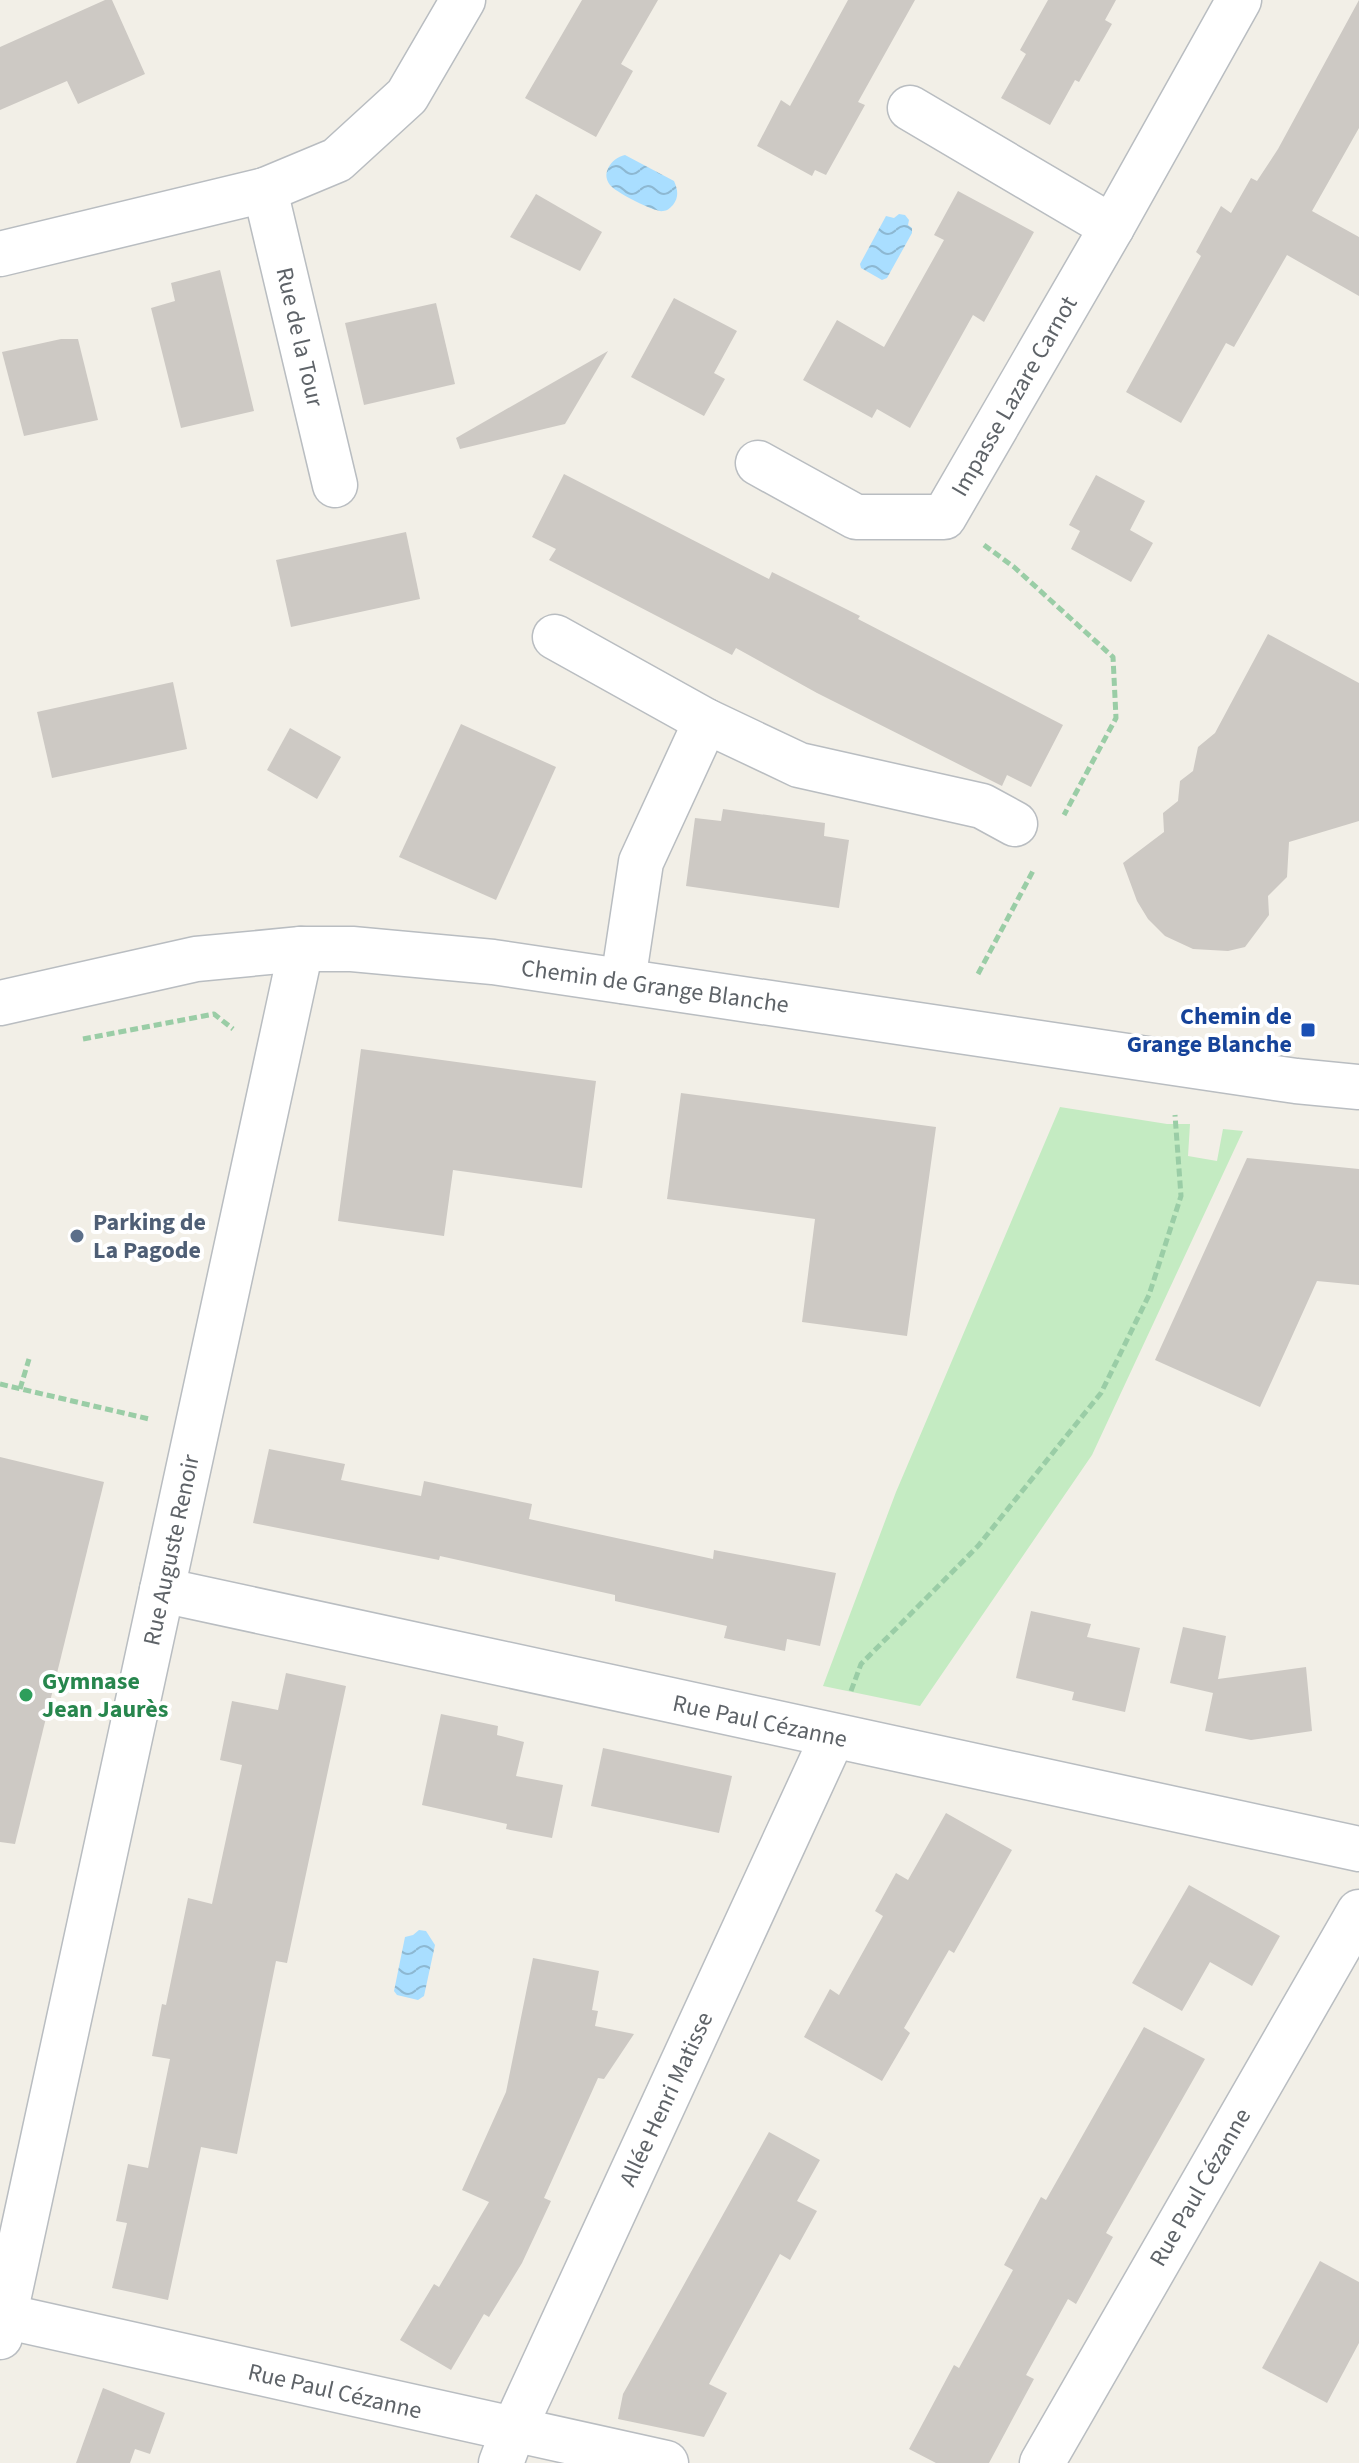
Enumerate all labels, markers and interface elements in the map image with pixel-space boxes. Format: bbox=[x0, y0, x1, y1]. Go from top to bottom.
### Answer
street label: Rue de la Tour bbox=[266, 264, 333, 411]
street label: Impasse Lazare Carnot bbox=[943, 289, 1086, 503]
street label: Chemin de Grange Blanche bbox=[519, 950, 791, 1023]
place label: Chemin de Grange Blanche bbox=[1127, 999, 1292, 1062]
marker: Chemin de Grange Blanche bbox=[1299, 1021, 1317, 1039]
place label: Parking de La Pagode bbox=[93, 1205, 206, 1268]
marker: Parking de La Pagode bbox=[68, 1227, 86, 1245]
street label: Rue Auguste Renoir bbox=[134, 1451, 209, 1649]
place label: Gymnase Jean Jaurès bbox=[42, 1664, 168, 1727]
marker: Gymnase Jean Jaurès bbox=[17, 1686, 35, 1704]
street label: Rue Paul Cézanne bbox=[669, 1686, 850, 1757]
street label: Allée Henri Matisse bbox=[611, 2006, 722, 2192]
street label: Rue Paul Cézanne bbox=[1141, 2102, 1260, 2273]
street label: Rue Paul Cézanne bbox=[244, 2354, 425, 2429]

